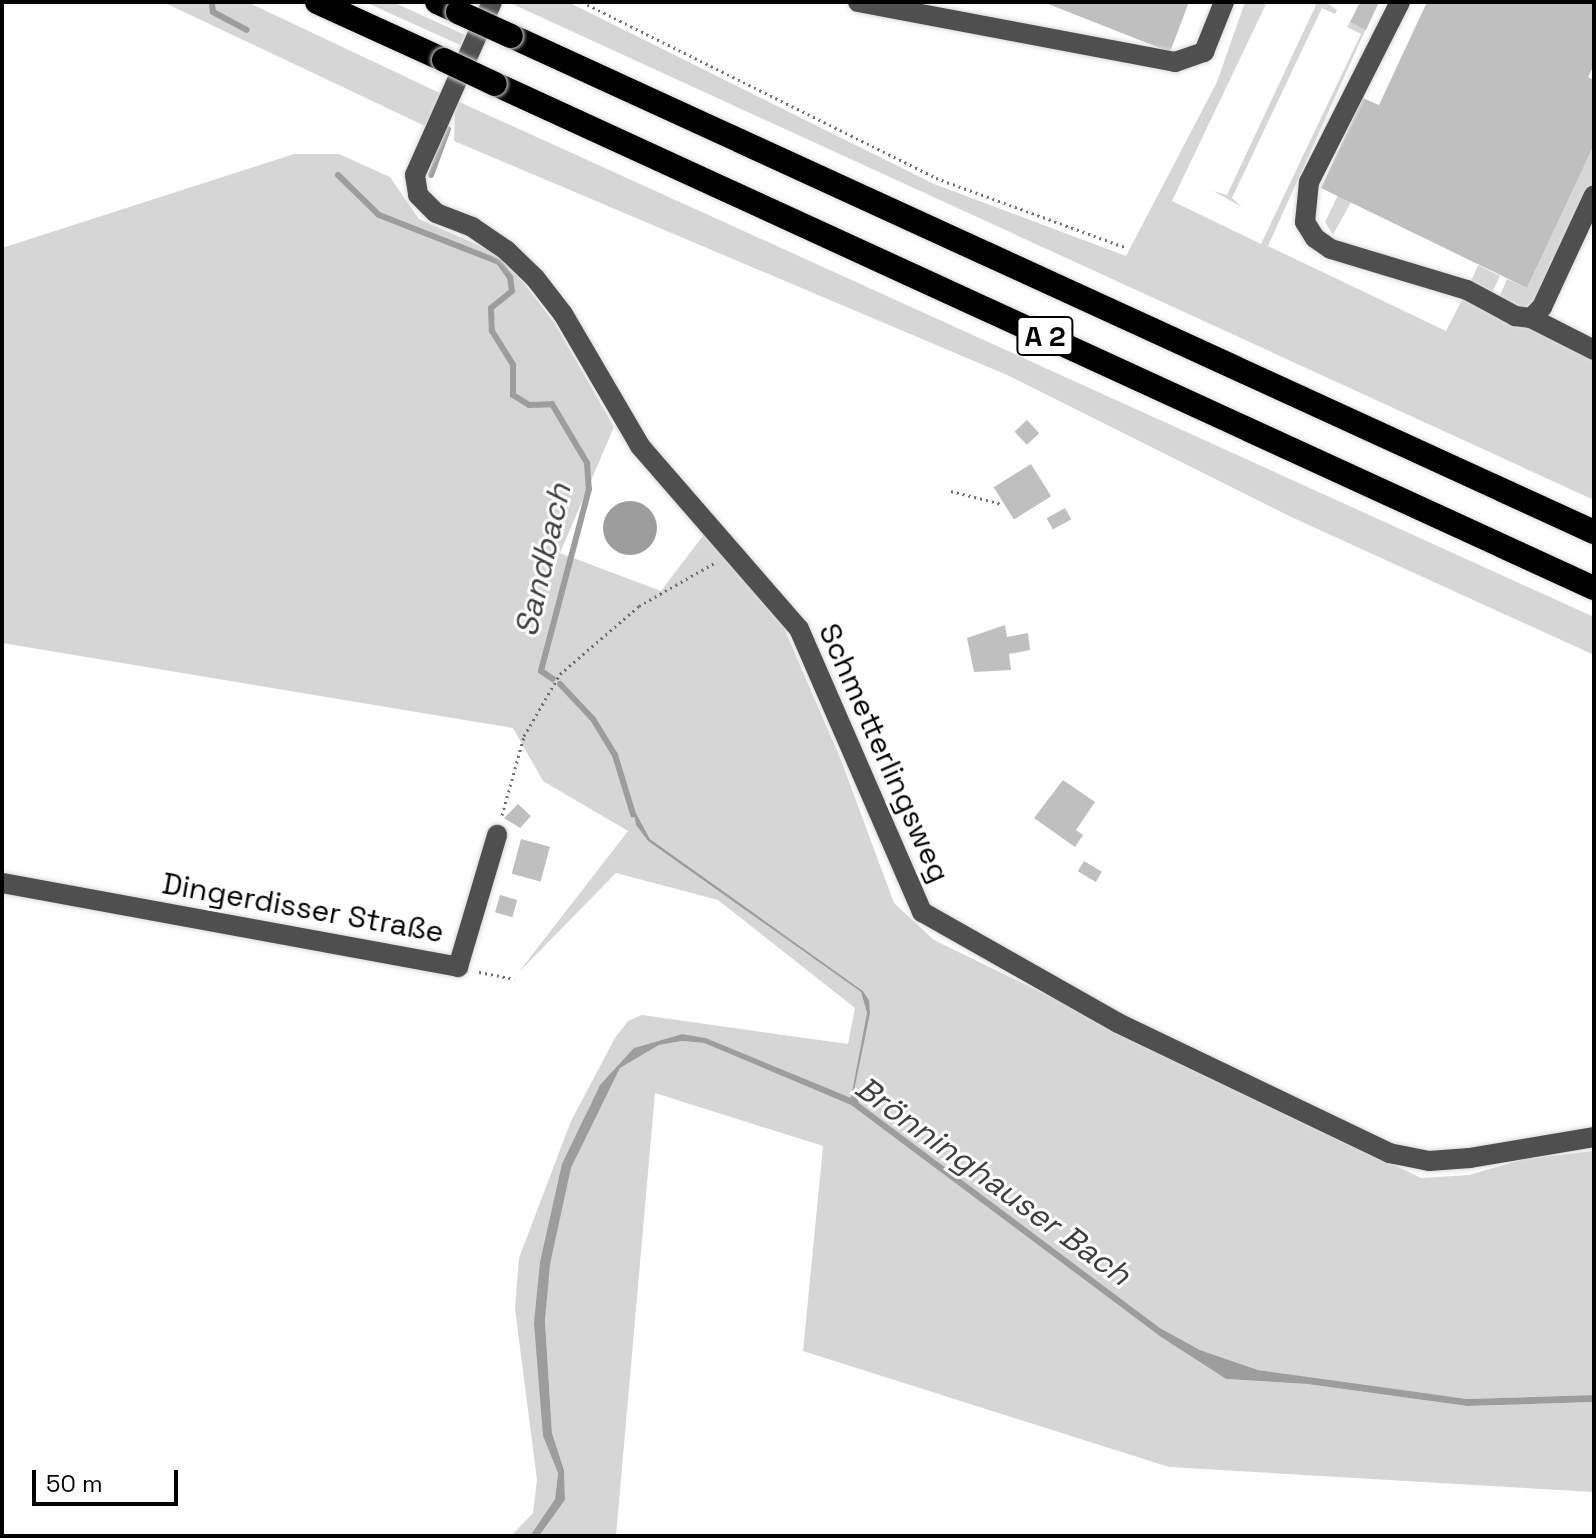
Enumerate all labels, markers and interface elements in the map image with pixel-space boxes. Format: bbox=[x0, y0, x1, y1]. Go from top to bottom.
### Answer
road number: A 2 bbox=[1015, 312, 1075, 360]
water label: Sandbach bbox=[507, 480, 579, 640]
street label: Schmetterlingsweg bbox=[811, 618, 957, 888]
street label: Dingerdisser Straße bbox=[159, 865, 447, 951]
water label: Brönninghauser Bach bbox=[848, 1068, 1138, 1294]
scale bar bbox=[36, 1454, 182, 1504]
text: 50 m bbox=[46, 1468, 103, 1499]

